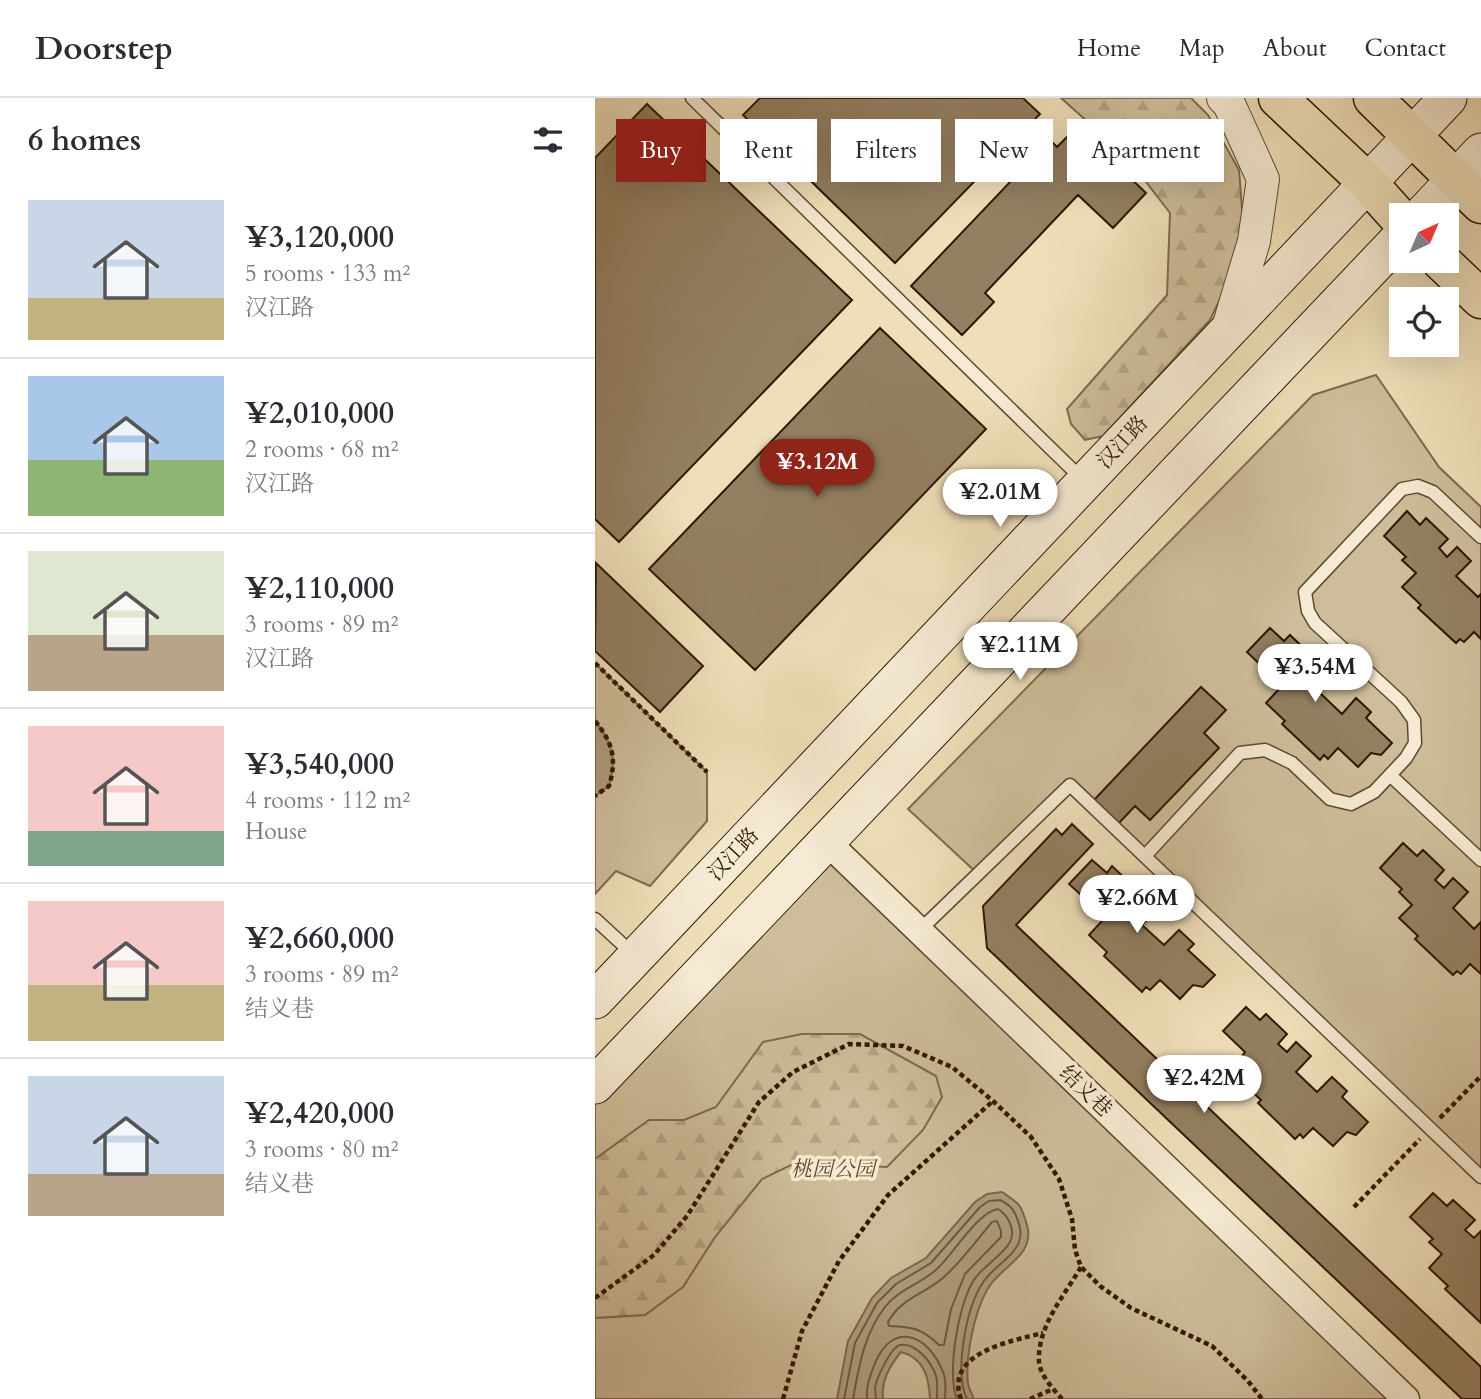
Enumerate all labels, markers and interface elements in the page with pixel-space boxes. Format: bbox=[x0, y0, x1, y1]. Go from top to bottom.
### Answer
text: Doorstep bbox=[35, 26, 173, 71]
text: Home bbox=[1077, 32, 1141, 65]
text: Map bbox=[1179, 32, 1225, 65]
text: About bbox=[1263, 32, 1327, 65]
text: Contact bbox=[1365, 32, 1446, 65]
chip: Buy bbox=[616, 119, 706, 182]
chip: Rent bbox=[720, 119, 817, 182]
chip: Filters bbox=[831, 119, 941, 182]
chip: New bbox=[955, 119, 1053, 182]
chip: Apartment bbox=[1067, 119, 1224, 182]
text: 6 homes bbox=[28, 120, 141, 161]
icon: filters bbox=[529, 121, 567, 159]
north arrow bbox=[1389, 203, 1459, 273]
map controls bbox=[1389, 203, 1459, 357]
text: ¥3,120,000 bbox=[245, 217, 394, 258]
icon: home bbox=[84, 228, 168, 312]
text: 5 rooms · 133 m² bbox=[245, 258, 410, 289]
button: locate bbox=[1389, 287, 1459, 357]
text: 汉江路 bbox=[245, 292, 314, 323]
text: ¥2,010,000 bbox=[245, 393, 394, 434]
icon: home bbox=[84, 404, 168, 488]
street label: 汉江路 bbox=[1090, 409, 1154, 475]
text: 2 rooms · 68 m² bbox=[245, 434, 398, 465]
pin: ¥3.12M bbox=[760, 440, 874, 499]
text: ¥3.12M bbox=[776, 446, 858, 477]
text: 汉江路 bbox=[245, 468, 314, 499]
pin: ¥2.01M bbox=[943, 470, 1057, 529]
text: ¥2.01M bbox=[959, 476, 1041, 507]
text: ¥2,110,000 bbox=[245, 568, 394, 609]
icon: home bbox=[84, 579, 168, 663]
text: 3 rooms · 89 m² bbox=[245, 609, 398, 640]
pin: ¥2.11M bbox=[963, 622, 1077, 682]
text: ¥2.11M bbox=[979, 629, 1061, 660]
text: 汉江路 bbox=[245, 643, 314, 674]
pin: ¥3.54M bbox=[1258, 644, 1372, 704]
text: ¥3.54M bbox=[1274, 651, 1356, 682]
text: ¥3,540,000 bbox=[245, 744, 394, 785]
icon: home bbox=[84, 754, 168, 838]
text: 4 rooms · 112 m² bbox=[245, 785, 410, 816]
text: House bbox=[245, 816, 307, 847]
street label: 汉江路 bbox=[701, 821, 765, 887]
pin: ¥2.66M bbox=[1080, 876, 1194, 935]
text: ¥2.66M bbox=[1096, 882, 1178, 913]
text: ¥2,660,000 bbox=[245, 918, 394, 959]
icon: home bbox=[84, 929, 168, 1013]
text: 3 rooms · 89 m² bbox=[245, 959, 398, 990]
text: 结义巷 bbox=[245, 993, 314, 1024]
pin: ¥2.42M bbox=[1147, 1056, 1261, 1115]
street label: 结义巷 bbox=[1053, 1059, 1118, 1124]
text: ¥2.42M bbox=[1163, 1062, 1245, 1093]
text: ¥2,420,000 bbox=[245, 1093, 394, 1134]
icon: home bbox=[84, 1104, 168, 1188]
text: 3 rooms · 80 m² bbox=[245, 1134, 398, 1165]
park label: 桃园公园 bbox=[791, 1155, 878, 1184]
text: 结义巷 bbox=[245, 1168, 314, 1199]

